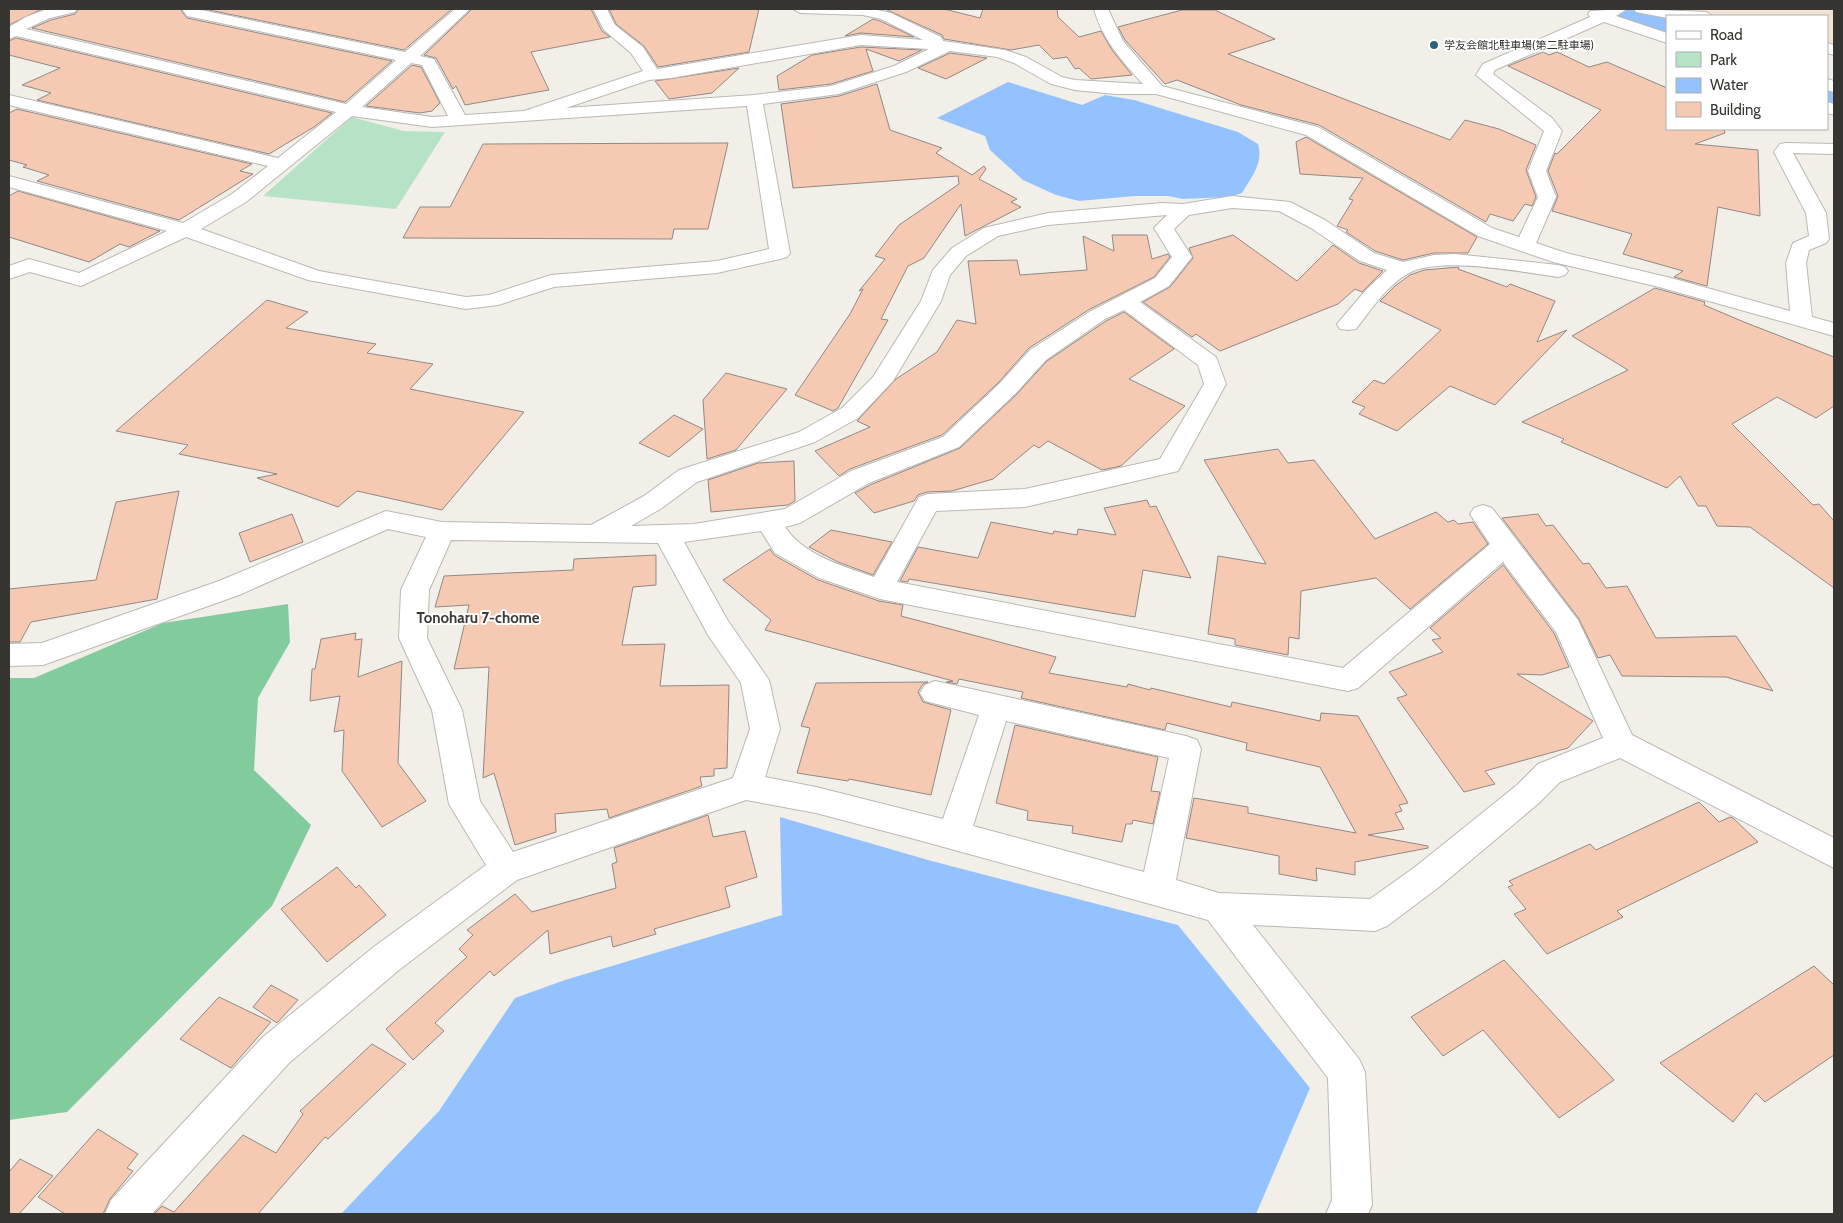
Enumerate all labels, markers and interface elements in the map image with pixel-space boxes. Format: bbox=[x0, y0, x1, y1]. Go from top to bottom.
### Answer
legend bbox=[1666, 15, 1828, 130]
text: Road bbox=[1710, 26, 1743, 44]
place label: 学友会館北駐車場(第二駐車場) bbox=[1444, 38, 1594, 52]
marker: 学友会館北駐車場(第二駐車場) bbox=[1428, 39, 1440, 51]
text: Park bbox=[1710, 51, 1737, 69]
text: Water bbox=[1710, 76, 1748, 94]
text: Building bbox=[1710, 101, 1761, 119]
district label: Tonoharu 7-chome bbox=[416, 609, 540, 627]

